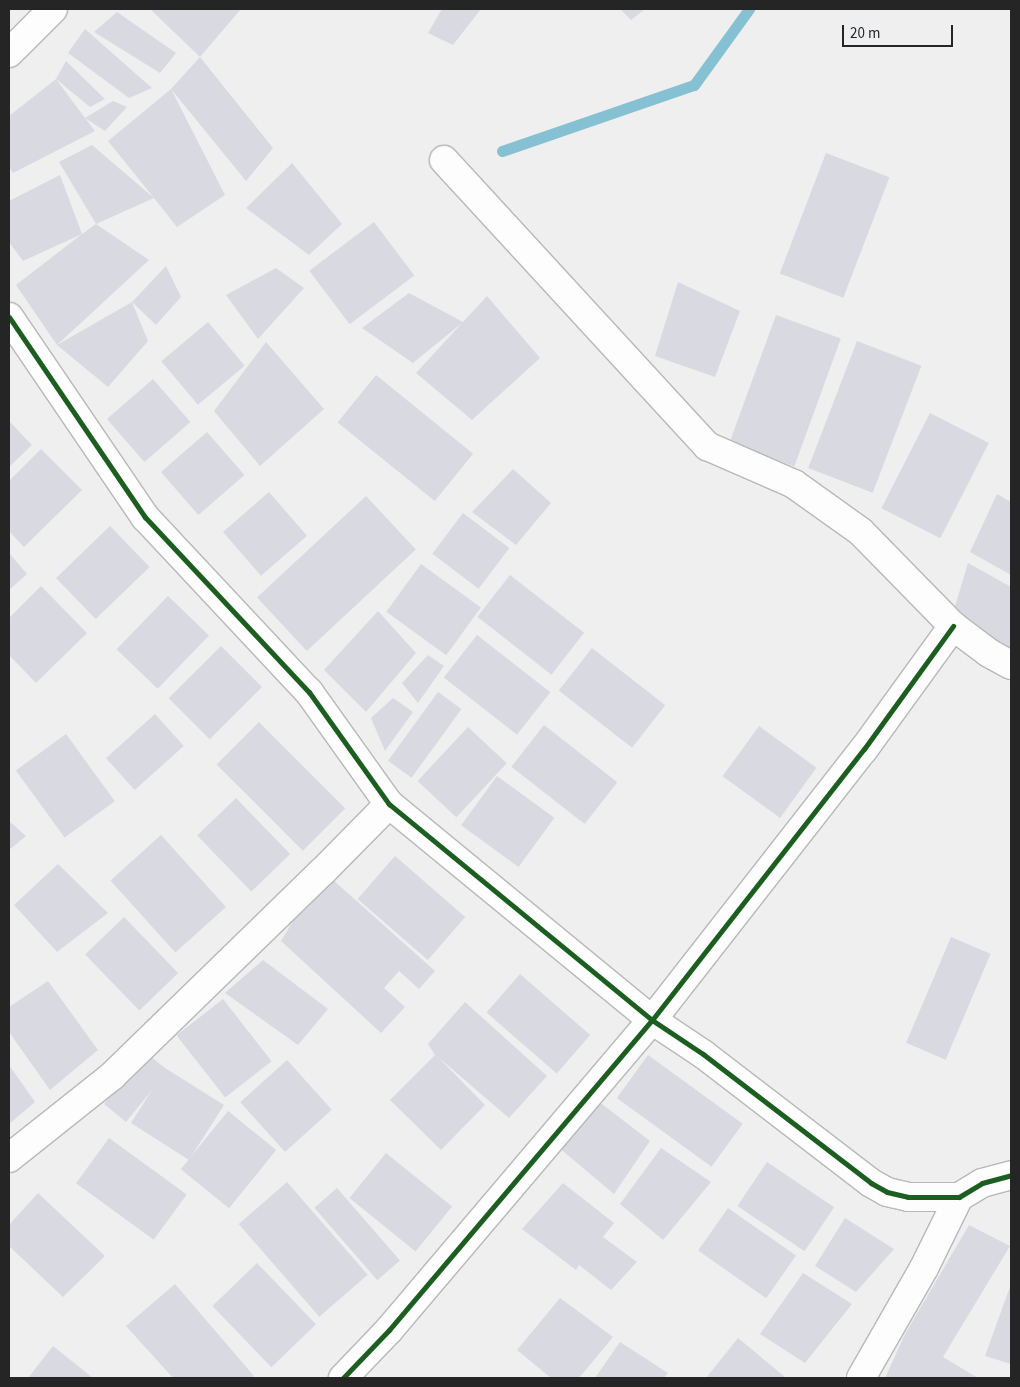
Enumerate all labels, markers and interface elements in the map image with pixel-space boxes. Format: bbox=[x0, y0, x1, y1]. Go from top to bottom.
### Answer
scale bar bbox=[845, 15, 956, 47]
text: 20 m bbox=[850, 23, 880, 44]

